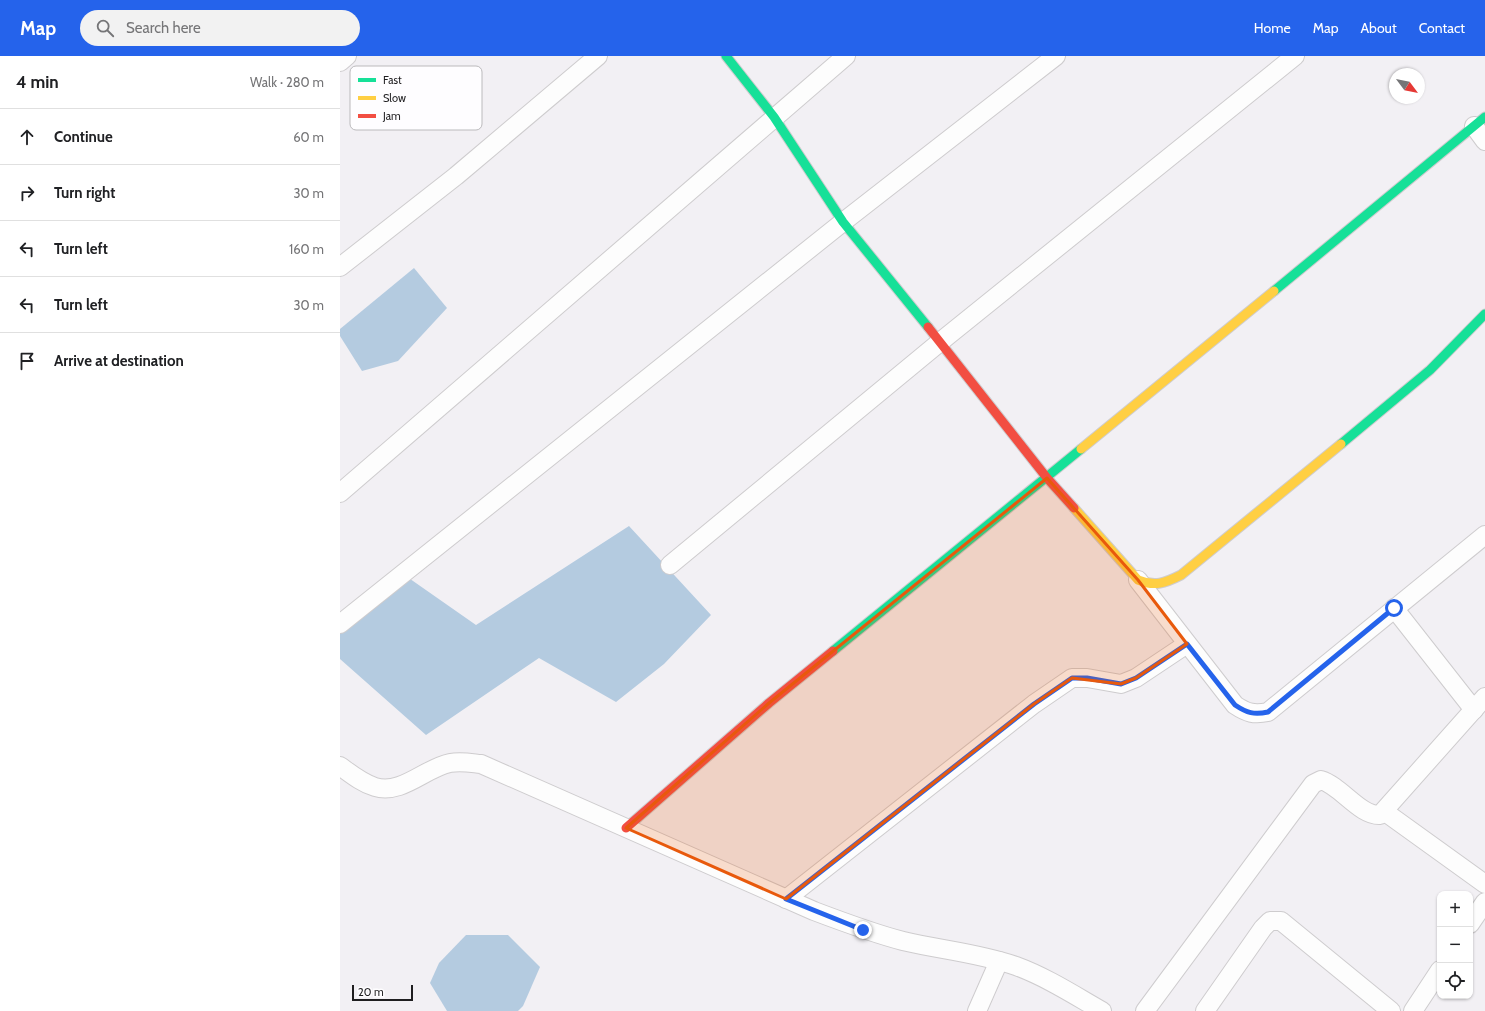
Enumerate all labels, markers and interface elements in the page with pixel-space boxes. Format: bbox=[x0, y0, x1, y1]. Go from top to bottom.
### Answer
search box bbox=[80, 10, 360, 46]
text: Map bbox=[20, 17, 56, 40]
icon: search bbox=[94, 17, 116, 39]
text: Search here bbox=[126, 19, 201, 37]
text: Home bbox=[1254, 19, 1291, 37]
text: Map bbox=[1313, 19, 1338, 37]
text: About bbox=[1360, 19, 1397, 37]
text: Contact bbox=[1419, 19, 1465, 37]
legend bbox=[350, 66, 482, 130]
north arrow bbox=[1389, 68, 1425, 104]
text: 4 min bbox=[16, 72, 59, 92]
text: Fast bbox=[383, 73, 402, 87]
text: Walk · 280 m bbox=[250, 74, 324, 90]
text: Slow bbox=[383, 91, 406, 105]
text: Jam bbox=[382, 109, 401, 123]
icon: ahead bbox=[16, 126, 38, 148]
text: Continue bbox=[54, 128, 113, 146]
text: 60 m bbox=[293, 129, 324, 145]
icon: right bbox=[16, 182, 38, 204]
text: Turn right bbox=[54, 184, 115, 202]
text: 30 m bbox=[294, 185, 324, 201]
icon: left bbox=[16, 238, 38, 260]
text: Turn left bbox=[54, 240, 108, 258]
text: 160 m bbox=[289, 241, 324, 257]
icon: left bbox=[16, 294, 38, 316]
text: Turn left bbox=[54, 296, 108, 314]
text: 30 m bbox=[294, 297, 324, 313]
icon: arrive bbox=[16, 350, 38, 372]
text: Arrive at destination bbox=[54, 352, 184, 370]
route start bbox=[1385, 599, 1403, 617]
map controls bbox=[1437, 891, 1473, 999]
button: + bbox=[1437, 891, 1473, 927]
route end bbox=[854, 921, 872, 939]
button: − bbox=[1437, 927, 1473, 963]
button: locate bbox=[1437, 963, 1473, 999]
scale bar bbox=[352, 983, 413, 1002]
text: 20 m bbox=[358, 985, 384, 999]

